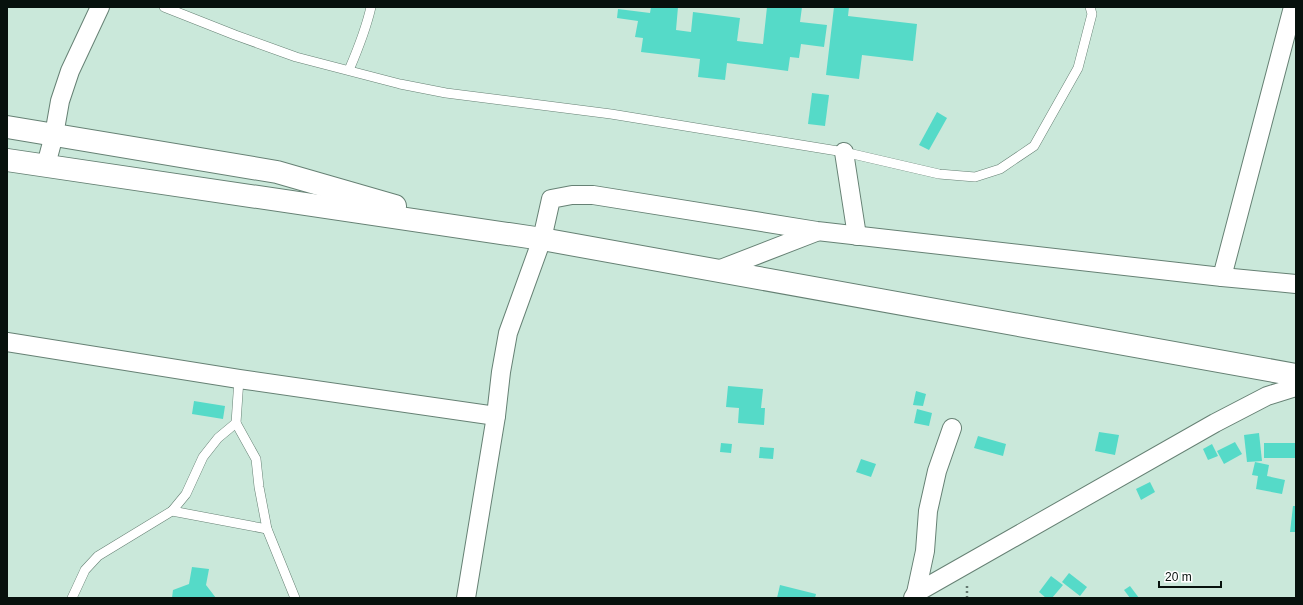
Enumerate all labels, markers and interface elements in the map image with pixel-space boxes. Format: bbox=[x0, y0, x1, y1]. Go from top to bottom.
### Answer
scale bar bbox=[1159, 563, 1221, 589]
text: 20 m bbox=[1165, 570, 1192, 584]

